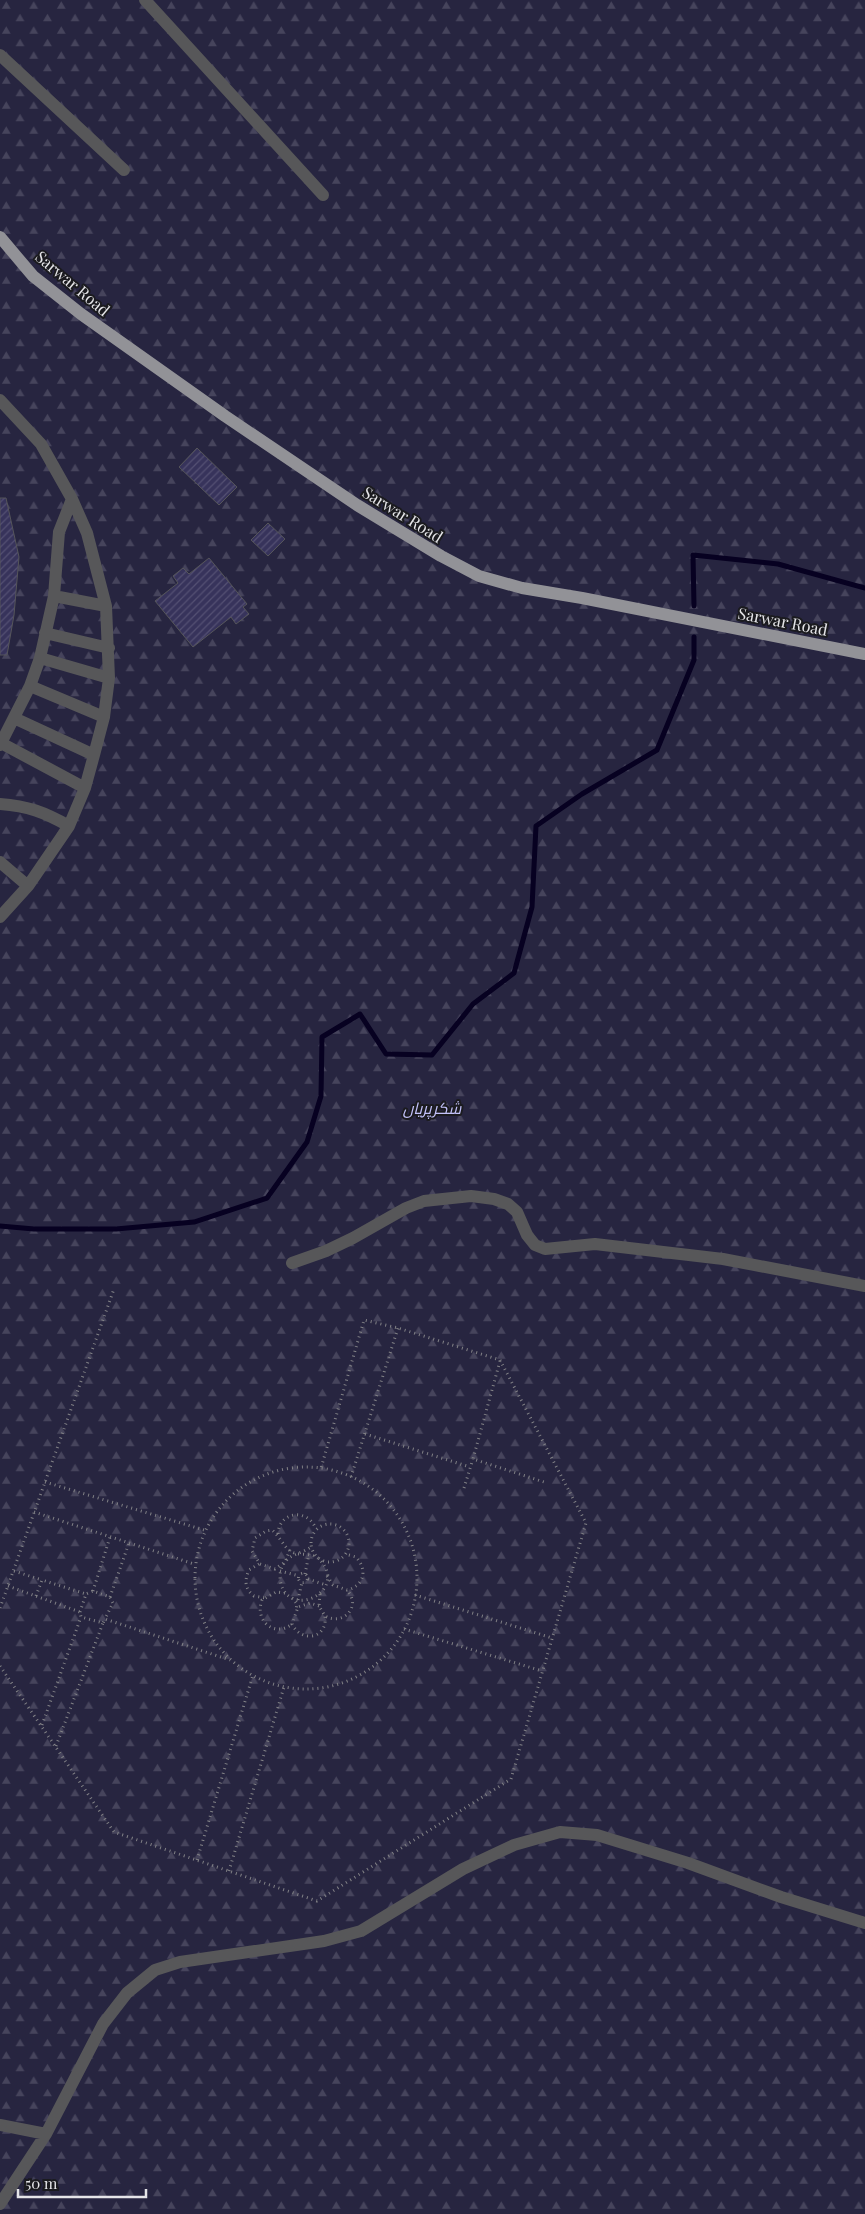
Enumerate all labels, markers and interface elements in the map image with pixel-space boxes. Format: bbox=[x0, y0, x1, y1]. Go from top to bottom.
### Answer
street label: Sarwar Road bbox=[31, 246, 115, 320]
street label: Sarwar Road bbox=[359, 481, 447, 547]
street label: Sarwar Road bbox=[736, 602, 830, 640]
park label: شکرپریاں bbox=[403, 1097, 462, 1119]
scale bar bbox=[18, 2166, 145, 2198]
text: 50 m bbox=[25, 2173, 58, 2193]

